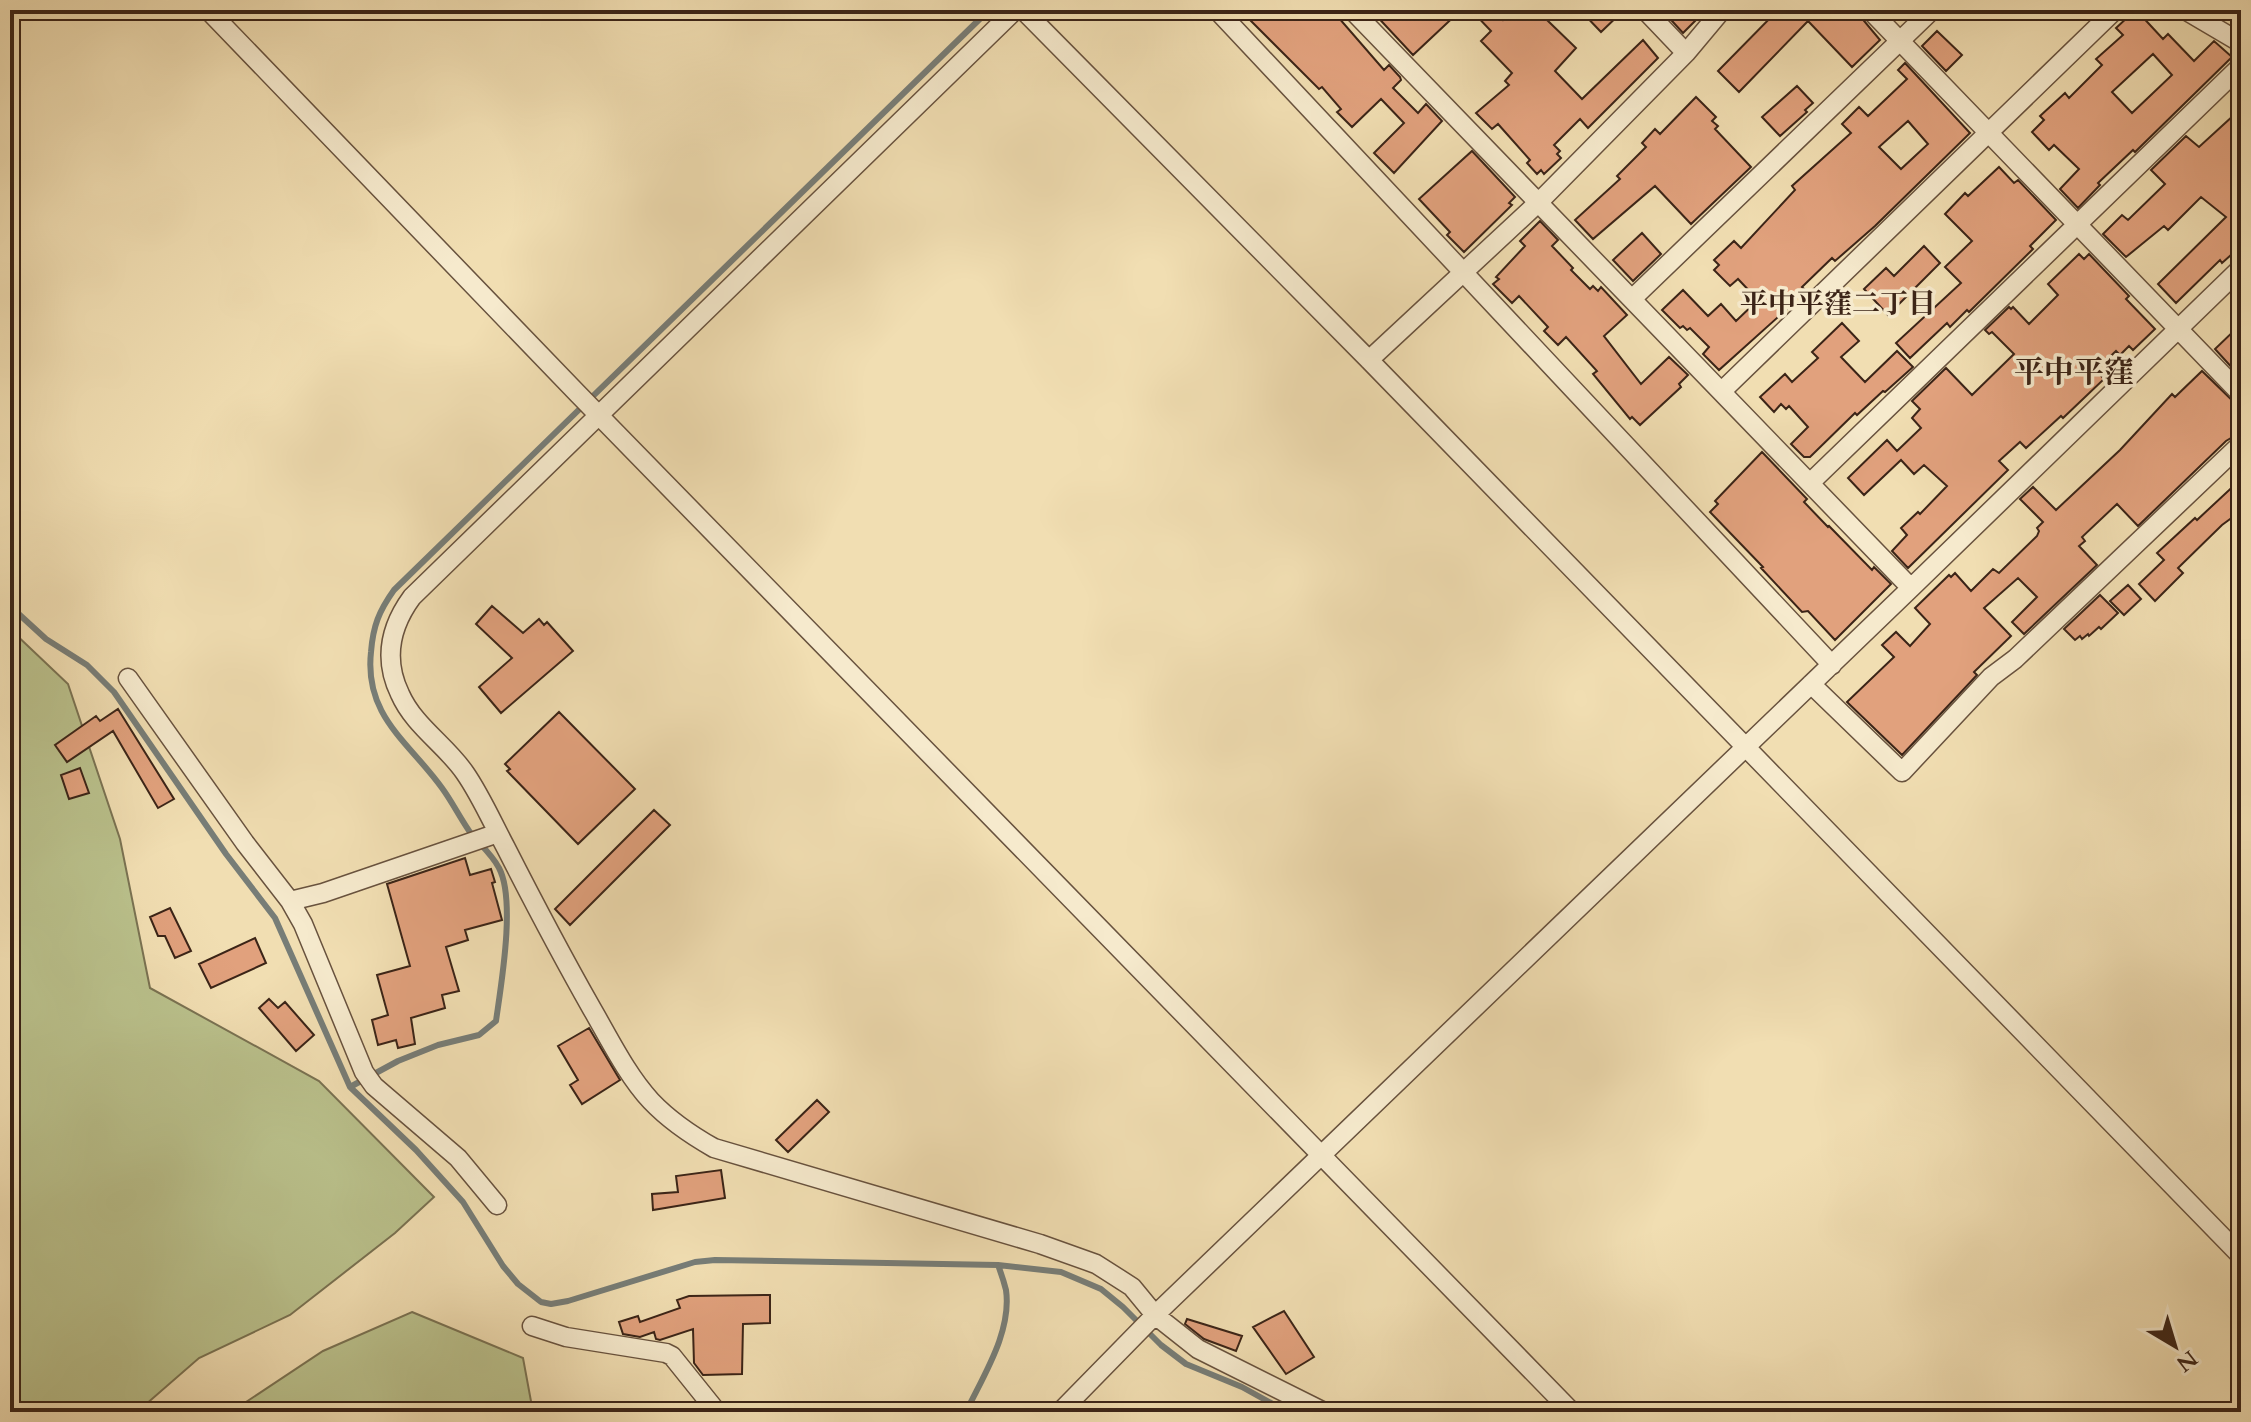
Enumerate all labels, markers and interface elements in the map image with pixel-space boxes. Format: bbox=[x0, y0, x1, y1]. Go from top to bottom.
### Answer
district label: 平中平窪二丁目 bbox=[1740, 285, 1936, 323]
district label: 平中平窪 bbox=[2014, 352, 2134, 393]
north arrow bbox=[2135, 1306, 2215, 1386]
text: N bbox=[2170, 1343, 2203, 1379]

